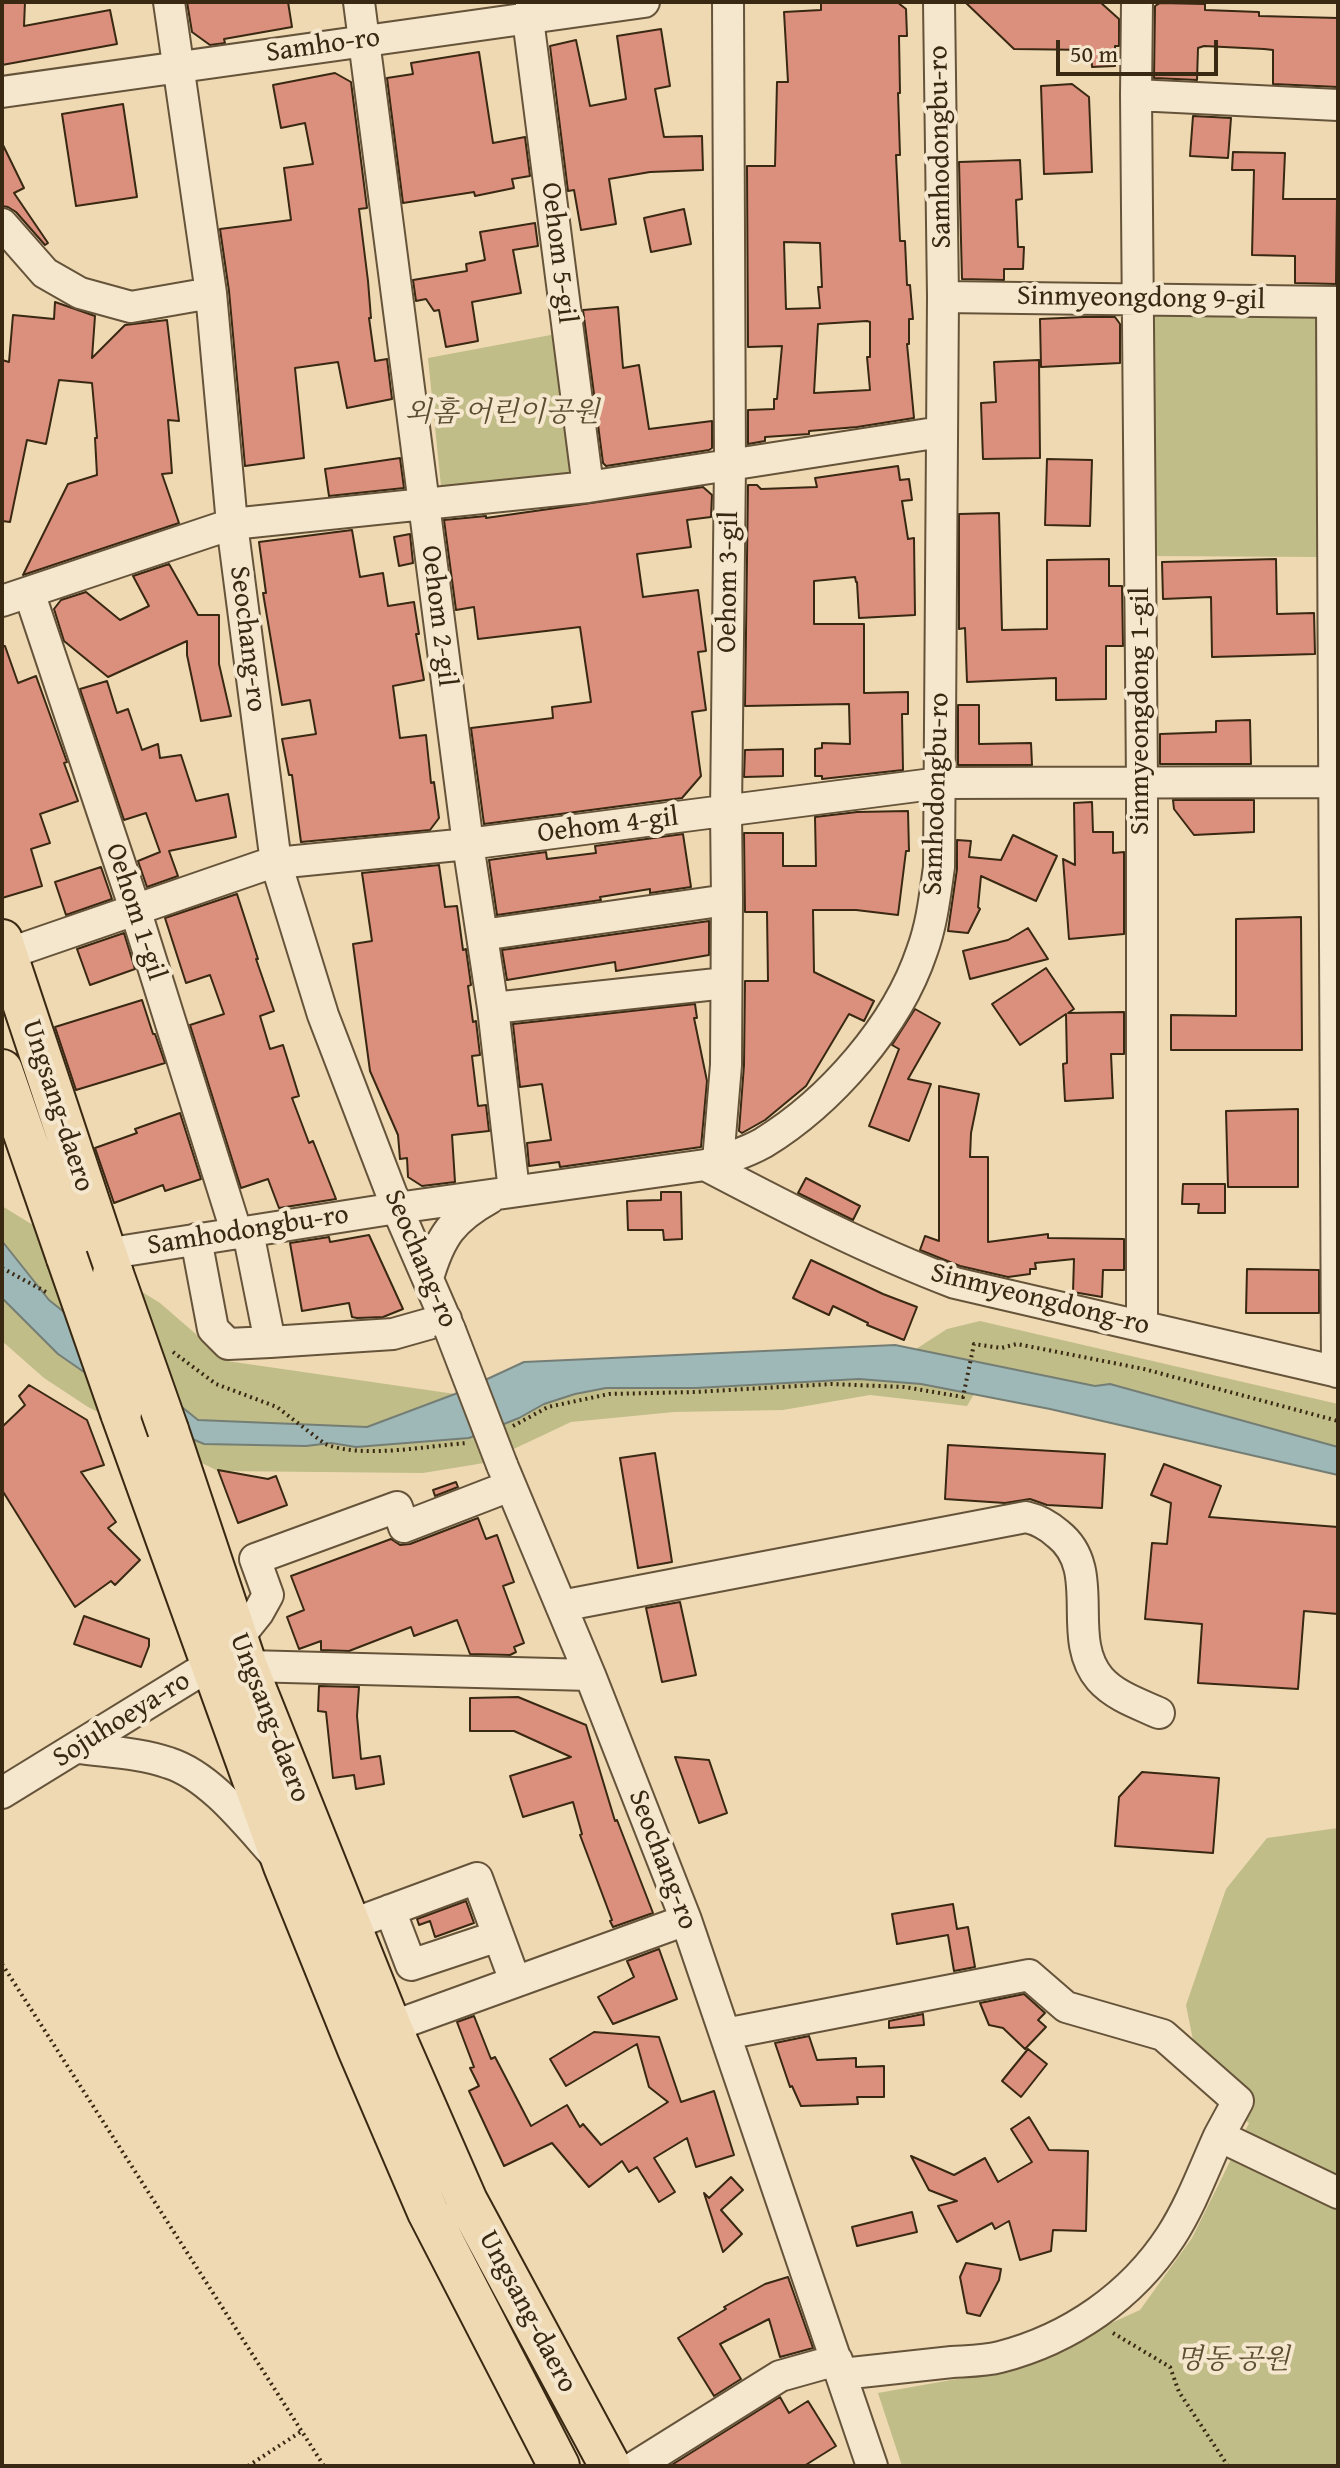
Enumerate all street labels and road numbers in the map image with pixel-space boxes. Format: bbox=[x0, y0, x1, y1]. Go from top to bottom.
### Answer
street label: Samho-ro bbox=[264, 21, 382, 71]
street label: Samhodongbu-ro bbox=[922, 45, 960, 249]
street label: Oehom 5-gil bbox=[533, 181, 583, 325]
street label: Sinmyeongdong 9-gil bbox=[1017, 280, 1265, 318]
street label: Oehom 3-gil bbox=[711, 511, 747, 653]
street label: Oehom 2-gil bbox=[413, 544, 463, 688]
street label: Seochang-ro bbox=[221, 564, 273, 714]
street label: Sinmyeongdong 1-gil bbox=[1124, 587, 1158, 835]
street label: Samhodongbu-ro bbox=[917, 692, 957, 896]
street label: Oehom 4-gil bbox=[536, 801, 680, 851]
street label: Oehom 1-gil bbox=[97, 839, 173, 985]
street label: Ungsang-daero bbox=[13, 1016, 101, 1196]
street label: Seochang-ro bbox=[376, 1185, 464, 1333]
street label: Samhodongbu-ro bbox=[145, 1199, 351, 1263]
street label: Sinmyeongdong-ro bbox=[927, 1257, 1153, 1343]
street label: Ungsang-daero bbox=[221, 1629, 317, 1807]
street label: Sojuhoeya-ro bbox=[47, 1665, 197, 1775]
street label: Seochang-ro bbox=[620, 1785, 704, 1935]
street label: Ungsang-daero bbox=[470, 2225, 584, 2399]

